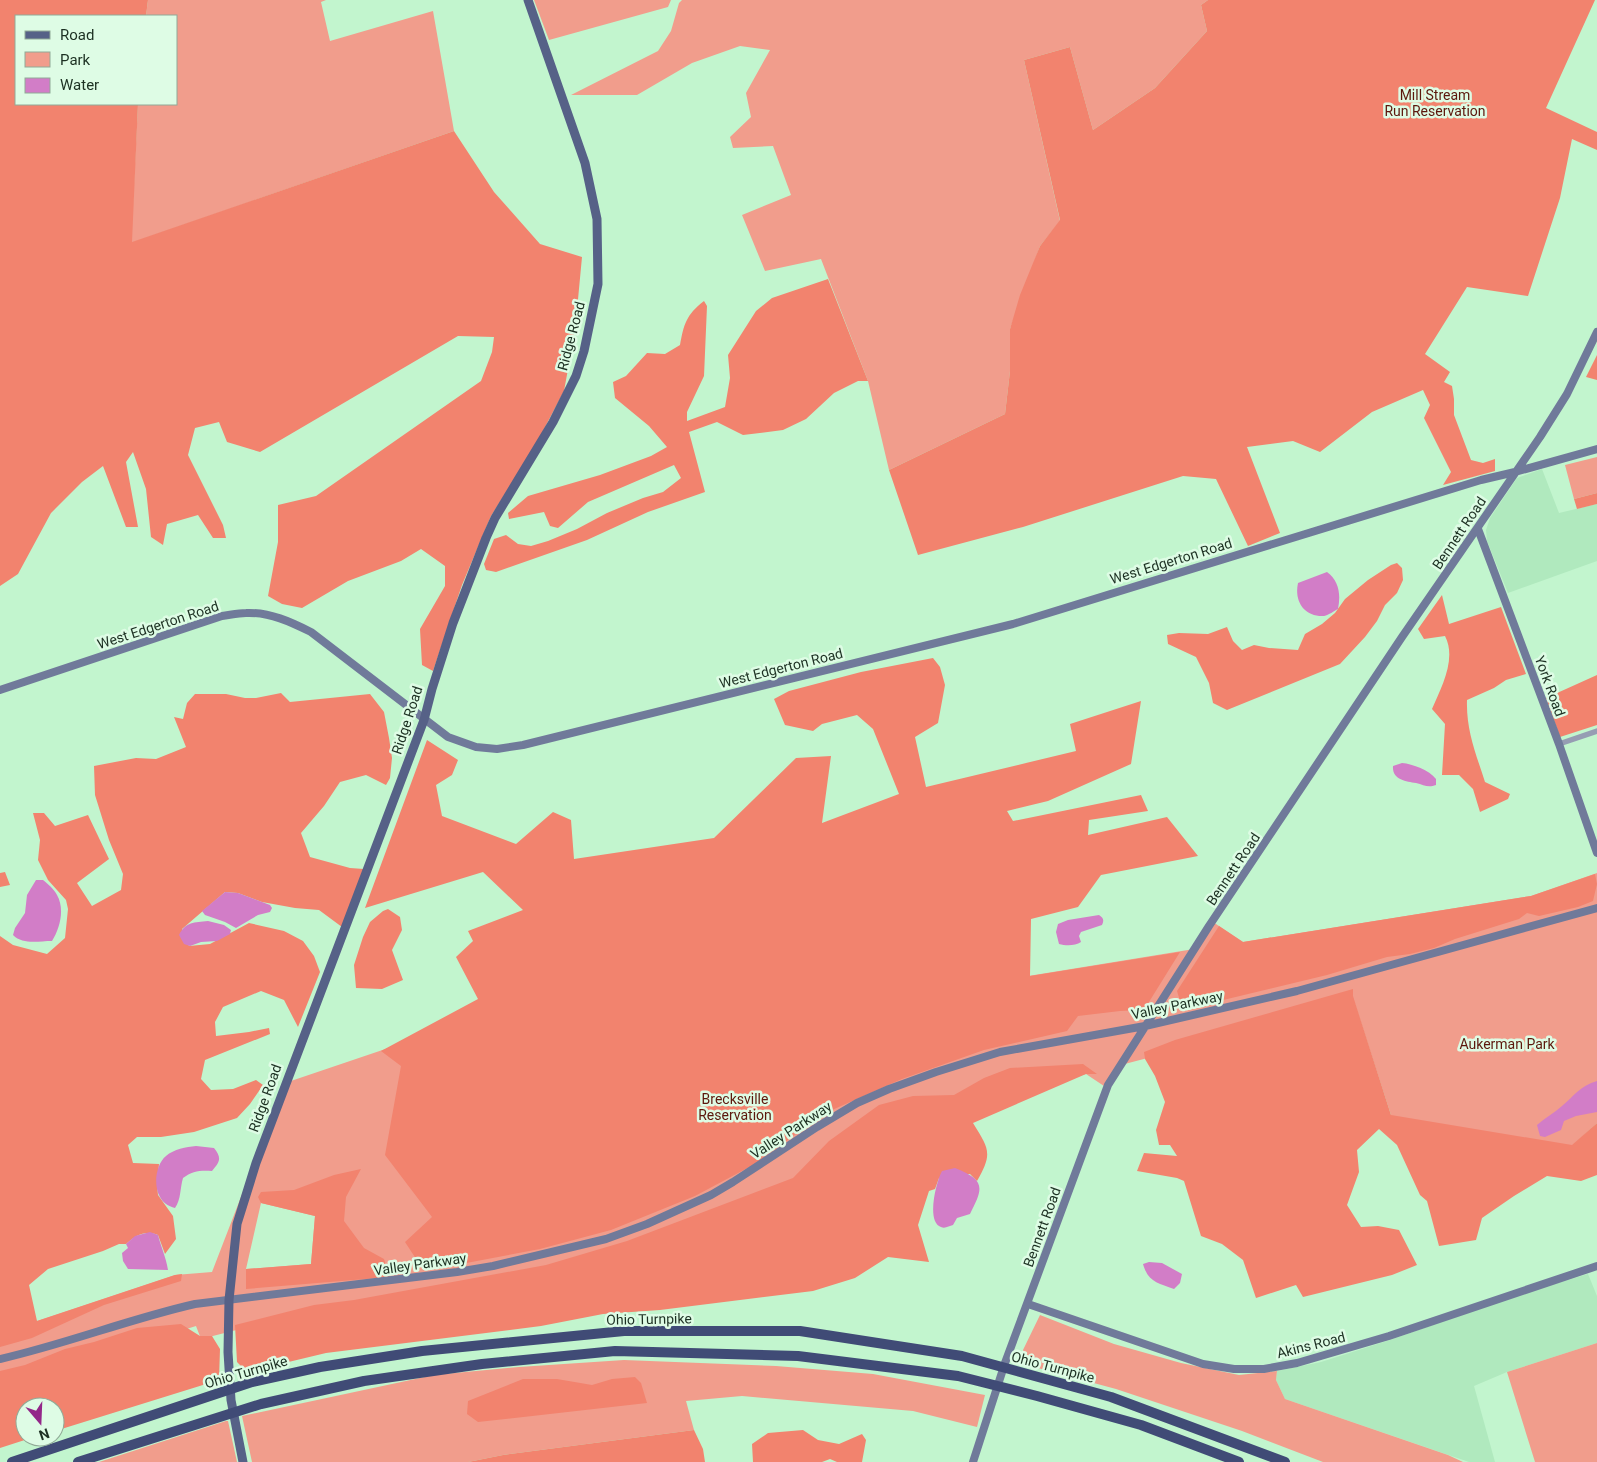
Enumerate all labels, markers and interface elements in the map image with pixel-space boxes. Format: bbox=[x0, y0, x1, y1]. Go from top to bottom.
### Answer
legend bbox=[15, 15, 178, 105]
text: Road bbox=[60, 26, 94, 44]
text: Park bbox=[60, 51, 91, 69]
text: Water bbox=[60, 76, 99, 94]
park label: Mill Stream Run Reservation bbox=[1384, 87, 1486, 119]
street label: Ridge Road bbox=[554, 300, 588, 372]
street label: Bennett Road bbox=[1429, 494, 1489, 572]
street label: West Edgerton Road bbox=[1108, 535, 1234, 587]
street label: West Edgerton Road bbox=[95, 598, 221, 652]
street label: West Edgerton Road bbox=[718, 645, 844, 691]
street label: York Road bbox=[1532, 653, 1568, 719]
street label: Ridge Road bbox=[388, 684, 426, 756]
street label: Bennett Road bbox=[1203, 830, 1263, 908]
street label: Valley Parkway bbox=[1130, 987, 1225, 1023]
park label: Aukerman Park bbox=[1459, 1036, 1556, 1052]
street label: Ridge Road bbox=[245, 1062, 285, 1134]
park label: Brecksville Reservation bbox=[698, 1091, 772, 1123]
street label: Valley Parkway bbox=[748, 1098, 835, 1162]
street label: Bennett Road bbox=[1020, 1185, 1064, 1269]
street label: Valley Parkway bbox=[373, 1250, 468, 1278]
street label: Ohio Turnpike bbox=[606, 1310, 692, 1328]
street label: Akins Road bbox=[1275, 1329, 1347, 1361]
street label: Ohio Turnpike bbox=[1010, 1348, 1096, 1386]
street label: Ohio Turnpike bbox=[203, 1353, 289, 1391]
north arrow bbox=[15, 1397, 65, 1447]
text: N bbox=[37, 1425, 52, 1443]

